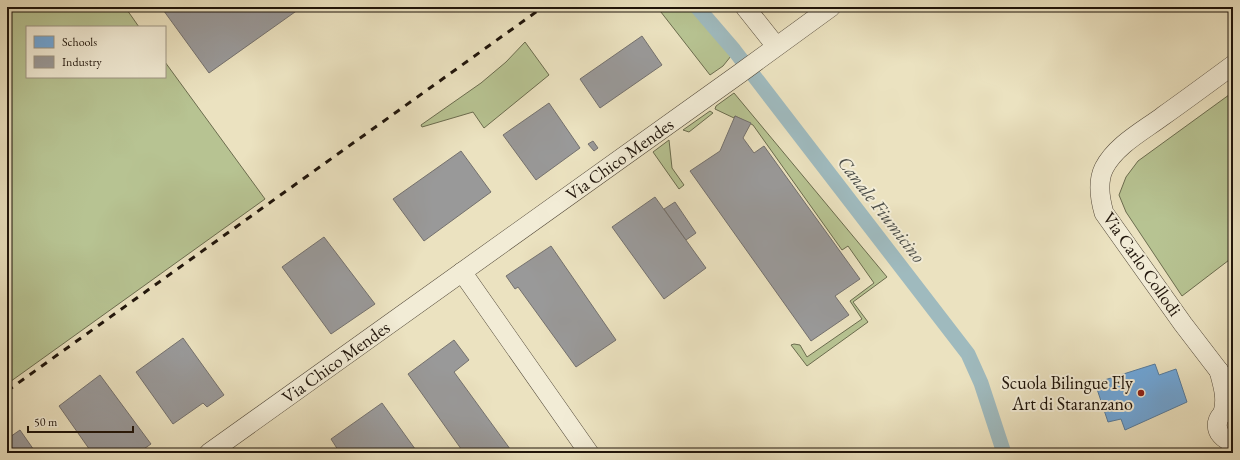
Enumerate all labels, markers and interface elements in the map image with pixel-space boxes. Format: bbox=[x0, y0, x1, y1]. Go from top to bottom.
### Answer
legend bbox=[26, 26, 166, 78]
text: Schools bbox=[62, 34, 97, 50]
text: Industry bbox=[62, 54, 102, 70]
street label: Via Chico Mendes bbox=[561, 112, 678, 205]
water label: Canale Fiumicino bbox=[832, 151, 931, 268]
street label: Via Carlo Collodi bbox=[1098, 207, 1187, 321]
street label: Via Chico Mendes bbox=[277, 315, 394, 408]
place label: Scuola Bilingue Fly Art di Staranzano bbox=[1002, 371, 1133, 415]
marker: Scuola Bilingue Fly Art di Staranzano bbox=[1136, 388, 1146, 398]
scale bar bbox=[28, 408, 133, 434]
text: 50 m bbox=[34, 414, 58, 430]

